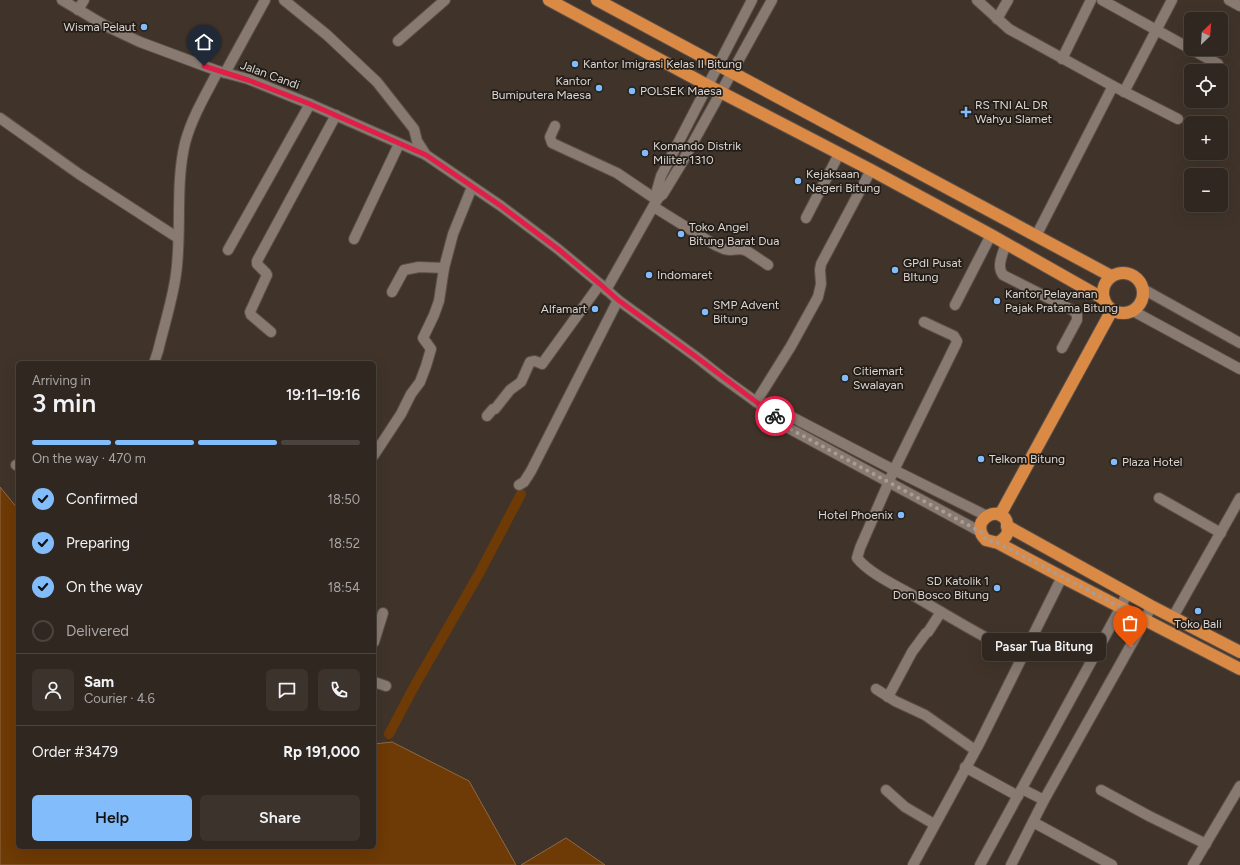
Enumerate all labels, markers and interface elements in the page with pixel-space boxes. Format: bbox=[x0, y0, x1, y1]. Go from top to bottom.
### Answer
north arrow bbox=[1184, 12, 1228, 56]
map controls bbox=[1184, 12, 1228, 212]
place label: Wisma Pelaut bbox=[63, 20, 136, 34]
marker: Wisma Pelaut bbox=[139, 22, 149, 32]
pin bbox=[187, 25, 221, 66]
icon: home bbox=[193, 31, 215, 53]
place label: Kantor Imigrasi Kelas II Bitung bbox=[583, 57, 742, 71]
street label: Jalan Candi bbox=[238, 58, 302, 92]
marker: Kantor Imigrasi Kelas II Bitung bbox=[570, 59, 580, 69]
button: locate bbox=[1184, 64, 1228, 108]
place label: Kantor Bumiputera Maesa bbox=[491, 74, 591, 102]
marker: Kantor Bumiputera Maesa bbox=[594, 83, 604, 93]
place label: POLSEK Maesa bbox=[640, 84, 722, 98]
marker: POLSEK Maesa bbox=[627, 86, 637, 96]
place label: RS TNI AL DR Wahyu Slamet bbox=[975, 98, 1053, 126]
marker: RS TNI AL DR Wahyu Slamet bbox=[960, 106, 972, 118]
button: + bbox=[1184, 116, 1228, 160]
place label: Komando Distrik Militer 1310 bbox=[653, 139, 741, 167]
marker: Komando Distrik Militer 1310 bbox=[640, 148, 650, 158]
place label: Kejaksaan Negeri Bitung bbox=[806, 167, 880, 195]
button: − bbox=[1184, 168, 1228, 212]
marker: Kejaksaan Negeri Bitung bbox=[793, 176, 803, 186]
place label: Toko Angel Bitung Barat Dua bbox=[689, 220, 779, 248]
marker: Toko Angel Bitung Barat Dua bbox=[676, 229, 686, 239]
place label: GPdI Pusat BItung bbox=[903, 256, 963, 284]
marker: GPdI Pusat BItung bbox=[890, 265, 900, 275]
place label: Indomaret bbox=[657, 268, 713, 282]
marker: Indomaret bbox=[644, 270, 654, 280]
place label: Kantor Pelayanan Pajak Pratama Bitung bbox=[1005, 287, 1118, 315]
marker: Kantor Pelayanan Pajak Pratama Bitung bbox=[992, 296, 1002, 306]
place label: SMP Advent Bitung bbox=[713, 298, 780, 326]
place label: Alfamart bbox=[541, 302, 587, 316]
marker: Alfamart bbox=[590, 304, 600, 314]
marker: SMP Advent Bitung bbox=[700, 307, 710, 317]
place label: Citiemart Swalayan bbox=[853, 364, 904, 392]
text: Arriving in bbox=[32, 373, 91, 388]
marker: Citiemart Swalayan bbox=[840, 373, 850, 383]
text: 19:11–19:16 bbox=[286, 386, 360, 404]
text: 3 min bbox=[32, 387, 96, 419]
courier bbox=[755, 396, 795, 436]
icon: bike bbox=[764, 405, 786, 427]
text: On the way · 470 m bbox=[32, 451, 146, 466]
place label: Telkom Bitung bbox=[989, 452, 1065, 466]
marker: Telkom Bitung bbox=[976, 454, 986, 464]
place label: Plaza Hotel bbox=[1122, 455, 1182, 469]
marker: Plaza Hotel bbox=[1109, 457, 1119, 467]
icon: check bbox=[32, 488, 54, 510]
text: Confirmed bbox=[66, 490, 138, 508]
text: 18:50 bbox=[328, 492, 360, 507]
place label: Hotel Phoenix bbox=[818, 508, 893, 522]
marker: Hotel Phoenix bbox=[896, 510, 906, 520]
icon: check bbox=[32, 532, 54, 554]
text: Preparing bbox=[66, 534, 130, 552]
text: 18:52 bbox=[329, 536, 360, 551]
place label: SD Katolik 1 Don Bosco Bitung bbox=[893, 574, 989, 602]
icon: check bbox=[32, 576, 54, 598]
text: On the way bbox=[66, 578, 143, 596]
text: 18:54 bbox=[328, 580, 360, 595]
marker: SD Katolik 1 Don Bosco Bitung bbox=[992, 583, 1002, 593]
pin bbox=[1113, 606, 1147, 647]
marker: Toko Bali bbox=[1193, 606, 1203, 616]
icon: bag bbox=[1119, 612, 1141, 634]
place label: Toko Bali bbox=[1174, 617, 1222, 631]
text: Delivered bbox=[66, 622, 129, 640]
callout: Pasar Tua Bitung bbox=[982, 633, 1106, 661]
text: Pasar Tua Bitung bbox=[995, 639, 1093, 654]
button: person bbox=[32, 669, 74, 711]
button: chat bbox=[266, 669, 308, 711]
button: phone bbox=[318, 669, 360, 711]
text: Sam bbox=[84, 673, 114, 691]
text: Courier · 4.6 bbox=[84, 691, 155, 706]
text: Order #3479 bbox=[32, 743, 118, 761]
text: Rp 191,000 bbox=[283, 743, 360, 761]
button: Help bbox=[32, 795, 192, 841]
button: Share bbox=[200, 795, 360, 841]

